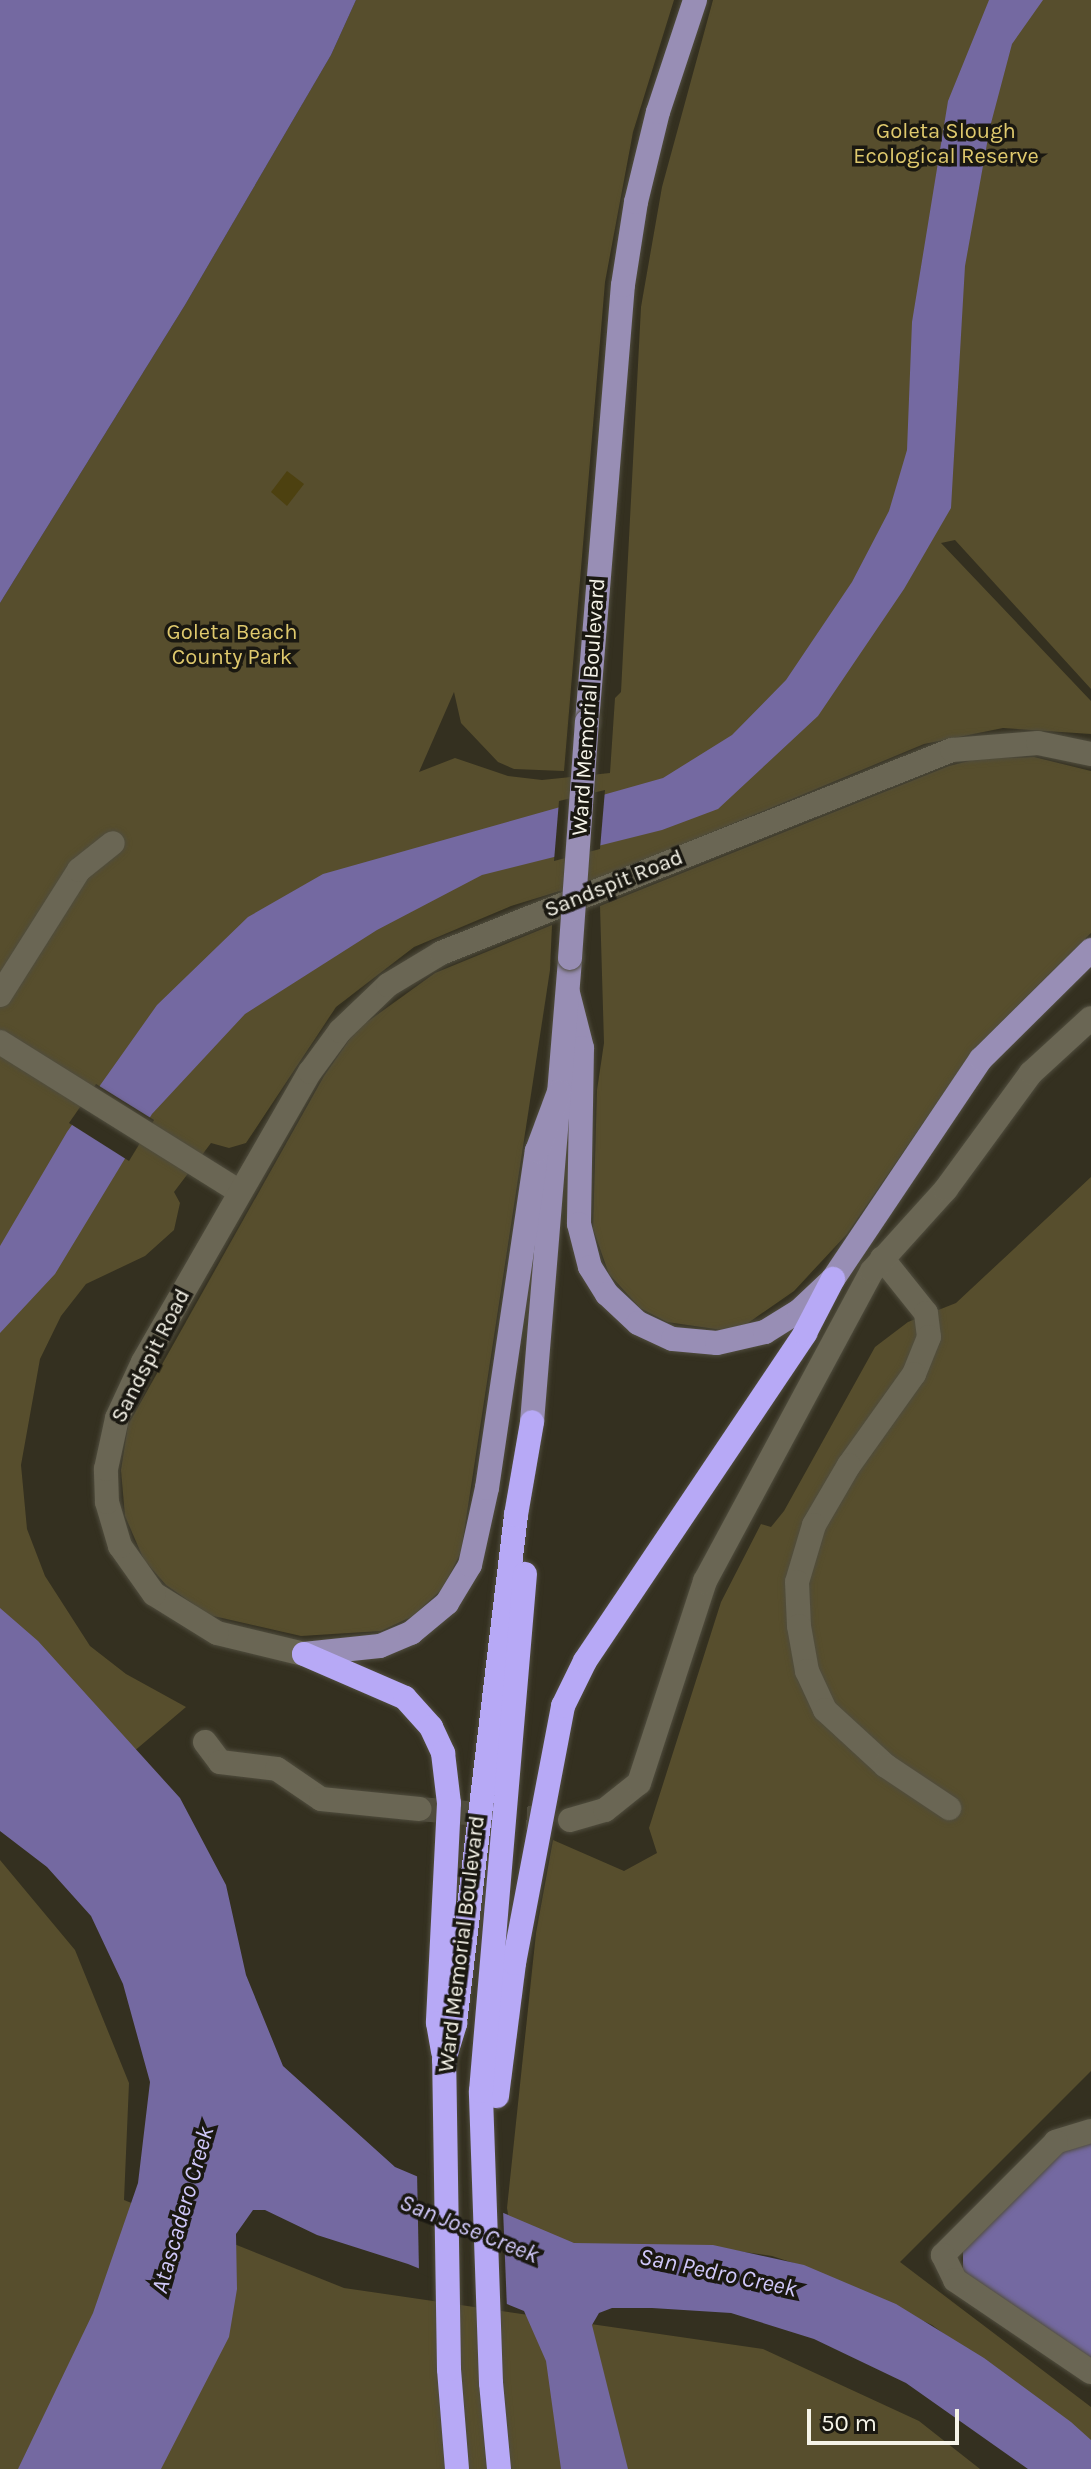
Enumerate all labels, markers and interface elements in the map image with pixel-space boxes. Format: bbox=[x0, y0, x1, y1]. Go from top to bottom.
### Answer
park label: Goleta Slough Ecological Reserve bbox=[853, 118, 1039, 170]
street label: Ward Memorial Boulevard bbox=[567, 577, 611, 837]
park label: Goleta Beach County Park bbox=[167, 619, 297, 670]
street label: Sandspit Road bbox=[541, 844, 687, 924]
street label: Sandspit Road bbox=[106, 1285, 196, 1427]
street label: Ward Memorial Boulevard bbox=[433, 1814, 491, 2074]
water label: Atascadero Creek bbox=[145, 2123, 221, 2297]
water label: San Jose Creek bbox=[395, 2188, 543, 2270]
water label: San Pedro Creek bbox=[637, 2242, 799, 2304]
scale bar bbox=[811, 2393, 963, 2443]
text: 50 m bbox=[821, 2409, 877, 2437]

